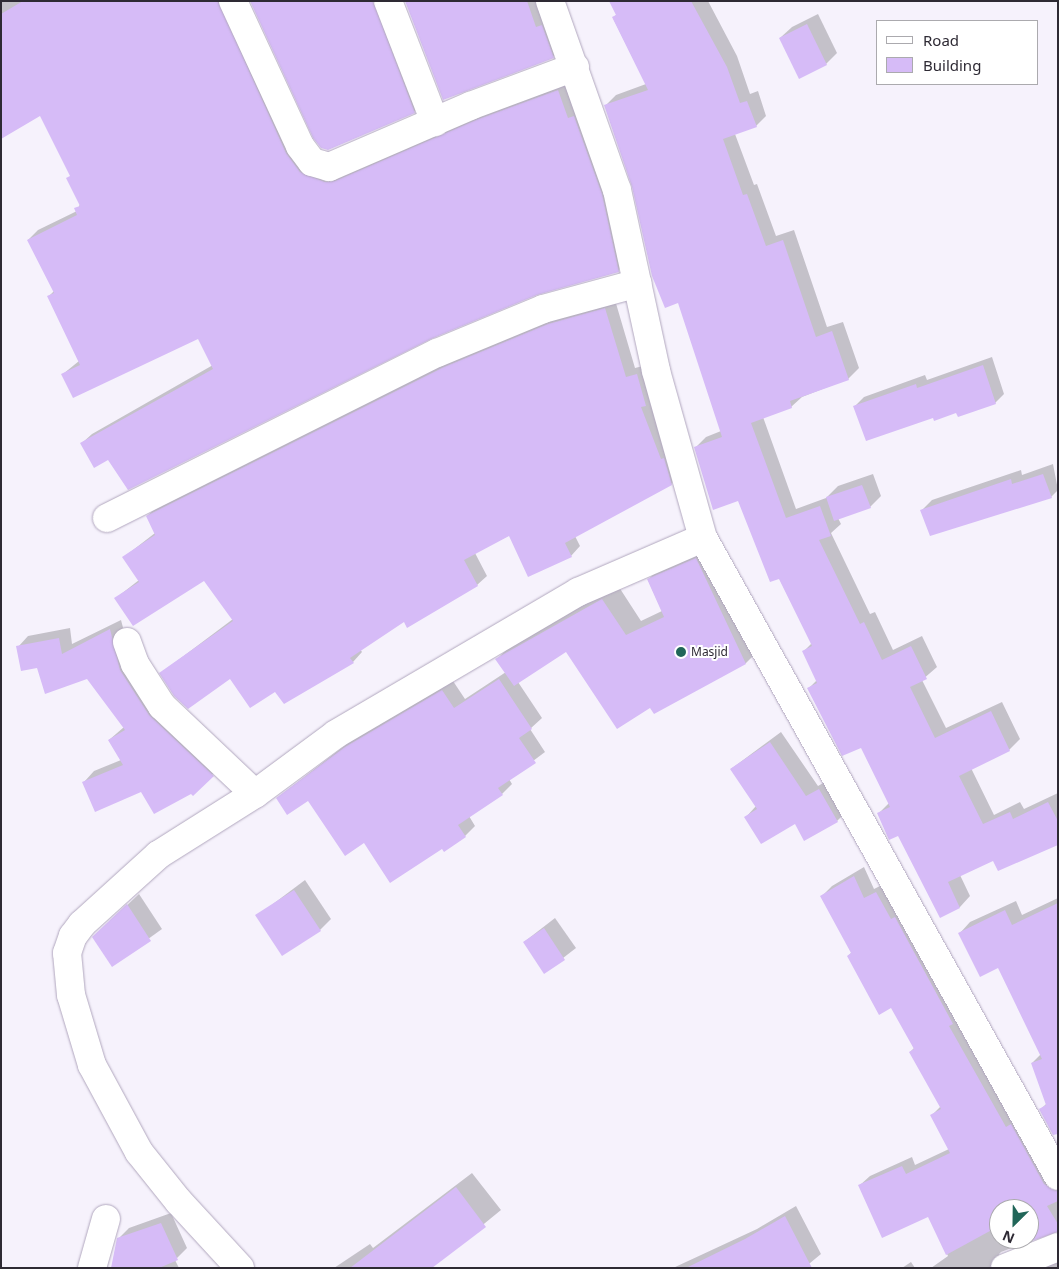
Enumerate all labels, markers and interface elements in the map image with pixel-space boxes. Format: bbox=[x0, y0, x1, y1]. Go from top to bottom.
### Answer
legend bbox=[876, 20, 1039, 85]
text: Road bbox=[923, 30, 959, 50]
text: Building bbox=[923, 55, 981, 75]
place label: Masjid bbox=[691, 645, 728, 659]
marker: Masjid bbox=[675, 646, 687, 658]
north arrow bbox=[989, 1199, 1039, 1249]
text: N bbox=[999, 1226, 1017, 1248]

